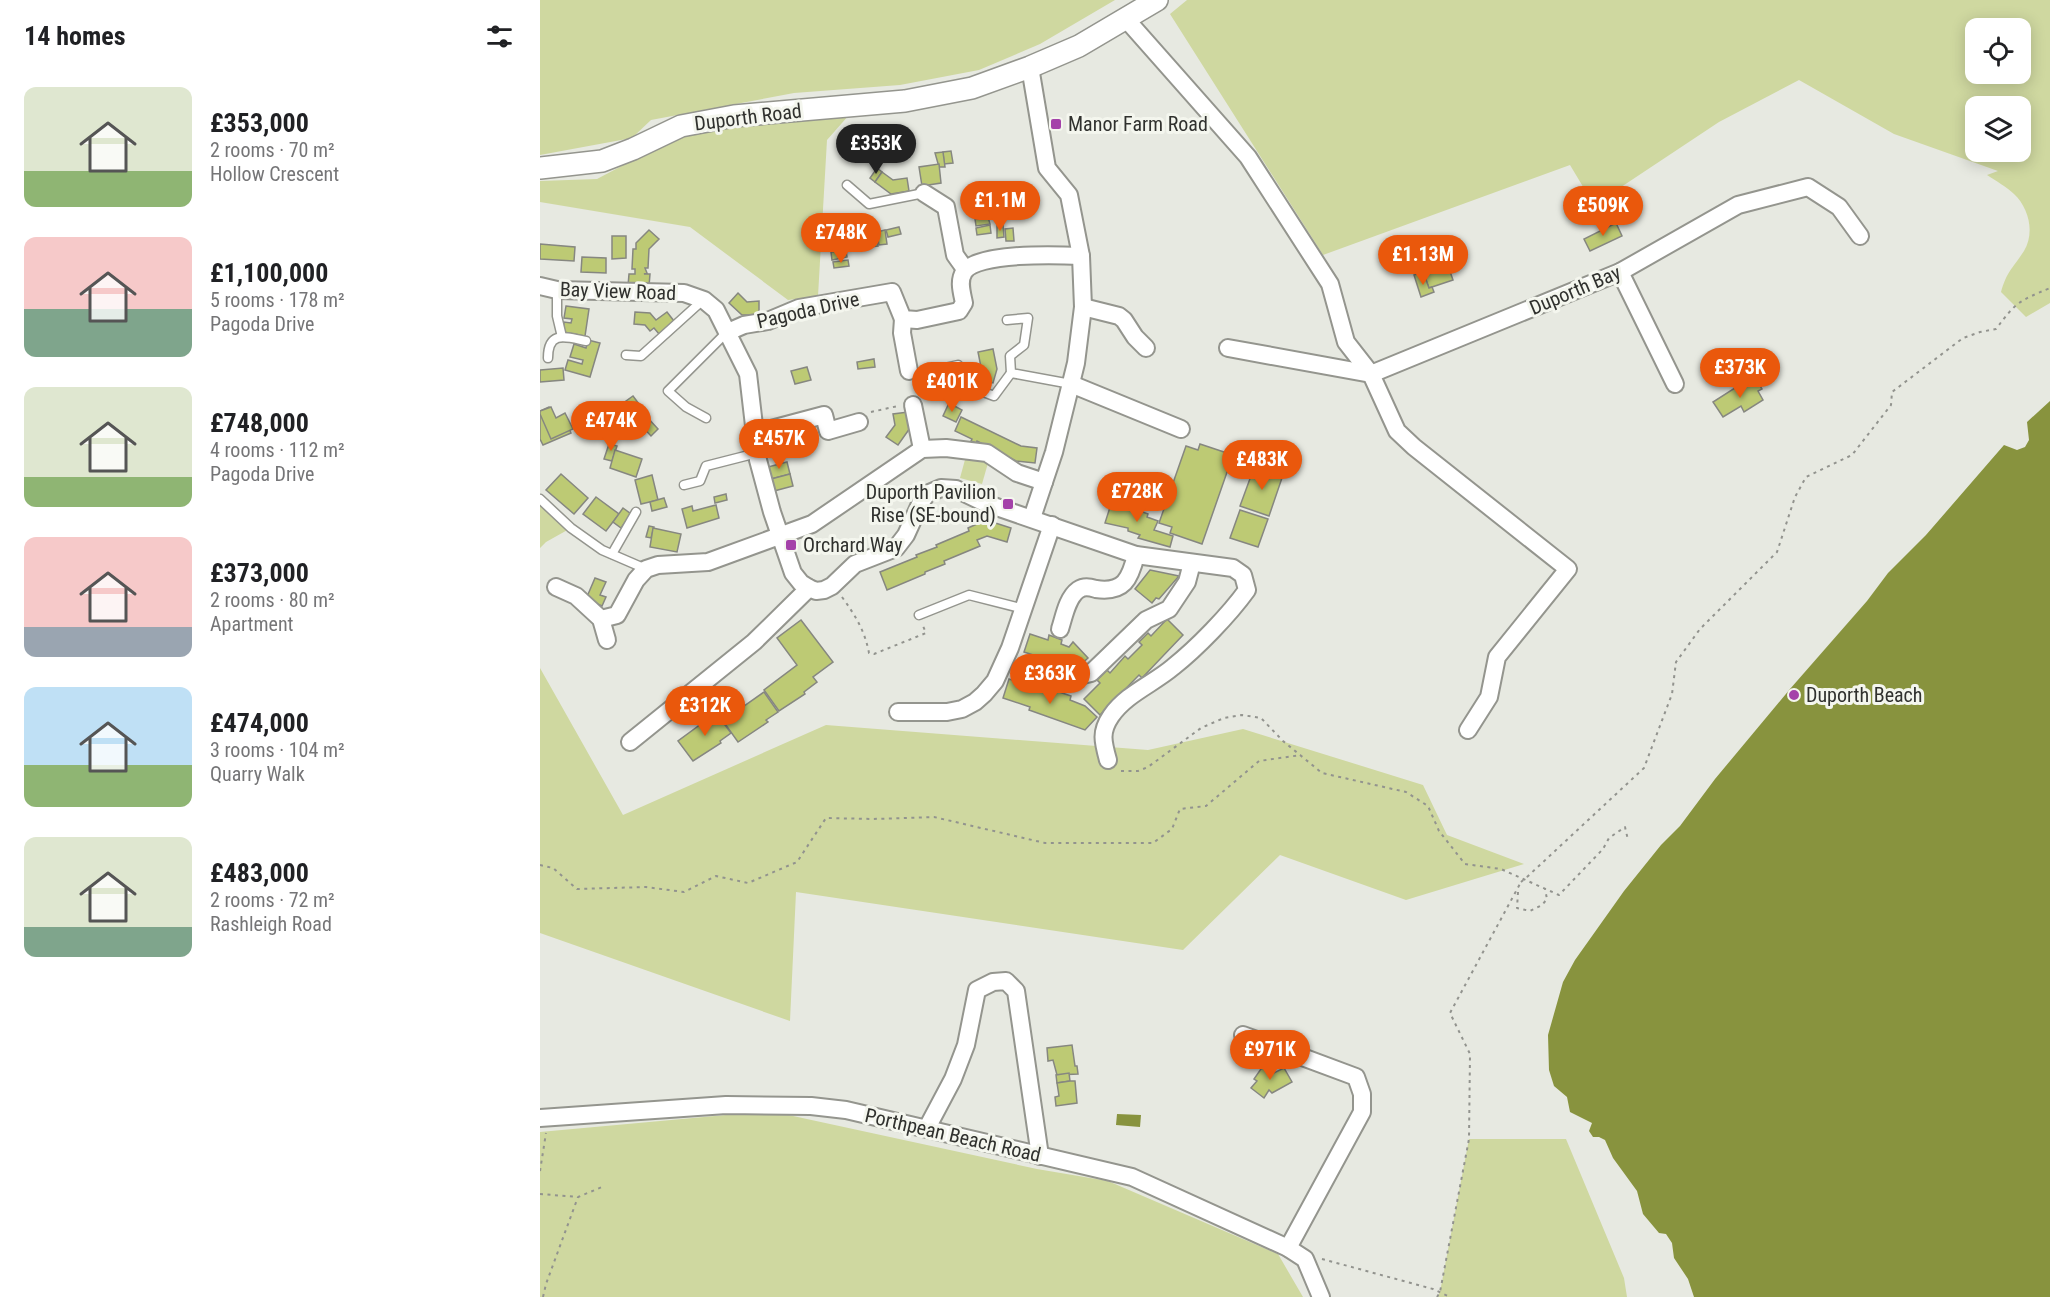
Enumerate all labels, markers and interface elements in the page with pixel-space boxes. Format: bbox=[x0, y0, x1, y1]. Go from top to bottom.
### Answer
map controls bbox=[1965, 18, 2031, 162]
button: locate bbox=[1965, 18, 2031, 84]
icon: filters bbox=[483, 20, 516, 53]
text: 14 homes bbox=[24, 21, 126, 51]
button: layers bbox=[1965, 96, 2031, 162]
street label: Duporth Road bbox=[693, 99, 803, 135]
text: £353,000 bbox=[210, 108, 309, 138]
icon: home bbox=[72, 111, 144, 183]
place label: Manor Farm Road bbox=[1068, 112, 1208, 136]
marker: Manor Farm Road bbox=[1049, 117, 1063, 131]
pin: £353K bbox=[834, 124, 918, 175]
text: £353K bbox=[850, 131, 902, 155]
text: 2 rooms · 70 m² bbox=[210, 138, 335, 162]
text: Hollow Crescent bbox=[210, 162, 339, 186]
pin: £1.1M bbox=[958, 181, 1042, 232]
pin: £509K bbox=[1561, 186, 1645, 237]
text: £1.1M bbox=[974, 188, 1026, 212]
text: £509K bbox=[1577, 193, 1629, 217]
pin: £748K bbox=[799, 213, 883, 264]
text: £748K bbox=[815, 220, 867, 244]
pin: £1.13M bbox=[1374, 235, 1472, 286]
text: £1.13M bbox=[1392, 242, 1454, 266]
text: £1,100,000 bbox=[210, 258, 328, 288]
street label: Duporth Bay bbox=[1526, 260, 1624, 320]
icon: home bbox=[72, 261, 144, 333]
street label: Bay View Road bbox=[560, 277, 676, 305]
street label: Pagoda Drive bbox=[754, 287, 862, 333]
text: 5 rooms · 178 m² bbox=[210, 288, 345, 312]
text: Pagoda Drive bbox=[210, 312, 314, 336]
pin: £373K bbox=[1698, 348, 1782, 399]
text: £373K bbox=[1714, 355, 1766, 379]
pin: £401K bbox=[910, 362, 994, 413]
text: £401K bbox=[926, 369, 978, 393]
pin: £474K bbox=[569, 401, 653, 452]
text: £748,000 bbox=[210, 408, 309, 438]
text: £474K bbox=[585, 408, 637, 432]
icon: home bbox=[72, 411, 144, 483]
pin: £457K bbox=[737, 419, 821, 470]
text: £457K bbox=[753, 426, 805, 450]
text: 4 rooms · 112 m² bbox=[210, 438, 345, 462]
pin: £483K bbox=[1220, 440, 1304, 491]
text: £483K bbox=[1236, 447, 1288, 471]
text: Pagoda Drive bbox=[210, 462, 314, 486]
pin: £728K bbox=[1095, 472, 1179, 523]
text: £728K bbox=[1111, 479, 1163, 503]
place label: Duporth Pavilion Rise (SE-bound) bbox=[866, 480, 996, 527]
marker: Duporth Pavilion Rise (SE-bound) bbox=[1001, 497, 1015, 511]
place label: Orchard Way bbox=[803, 533, 903, 557]
marker: Orchard Way bbox=[784, 538, 798, 552]
text: £373,000 bbox=[210, 558, 309, 588]
icon: home bbox=[72, 561, 144, 633]
text: 2 rooms · 80 m² bbox=[210, 588, 335, 612]
text: Apartment bbox=[210, 612, 294, 636]
pin: £363K bbox=[1008, 654, 1092, 705]
text: £363K bbox=[1024, 661, 1076, 685]
place label: Duporth Beach bbox=[1806, 683, 1923, 707]
pin: £312K bbox=[663, 686, 747, 737]
marker: Duporth Beach bbox=[1787, 688, 1801, 702]
text: £312K bbox=[679, 693, 731, 717]
text: £474,000 bbox=[210, 708, 309, 738]
icon: home bbox=[72, 711, 144, 783]
text: 3 rooms · 104 m² bbox=[210, 738, 345, 762]
text: Quarry Walk bbox=[210, 762, 305, 786]
text: £483,000 bbox=[210, 858, 309, 888]
icon: home bbox=[72, 861, 144, 933]
text: 2 rooms · 72 m² bbox=[210, 888, 335, 912]
text: Rashleigh Road bbox=[210, 912, 332, 936]
pin: £971K bbox=[1228, 1030, 1312, 1081]
text: £971K bbox=[1244, 1037, 1296, 1061]
street label: Porthpean Beach Road bbox=[863, 1103, 1043, 1167]

